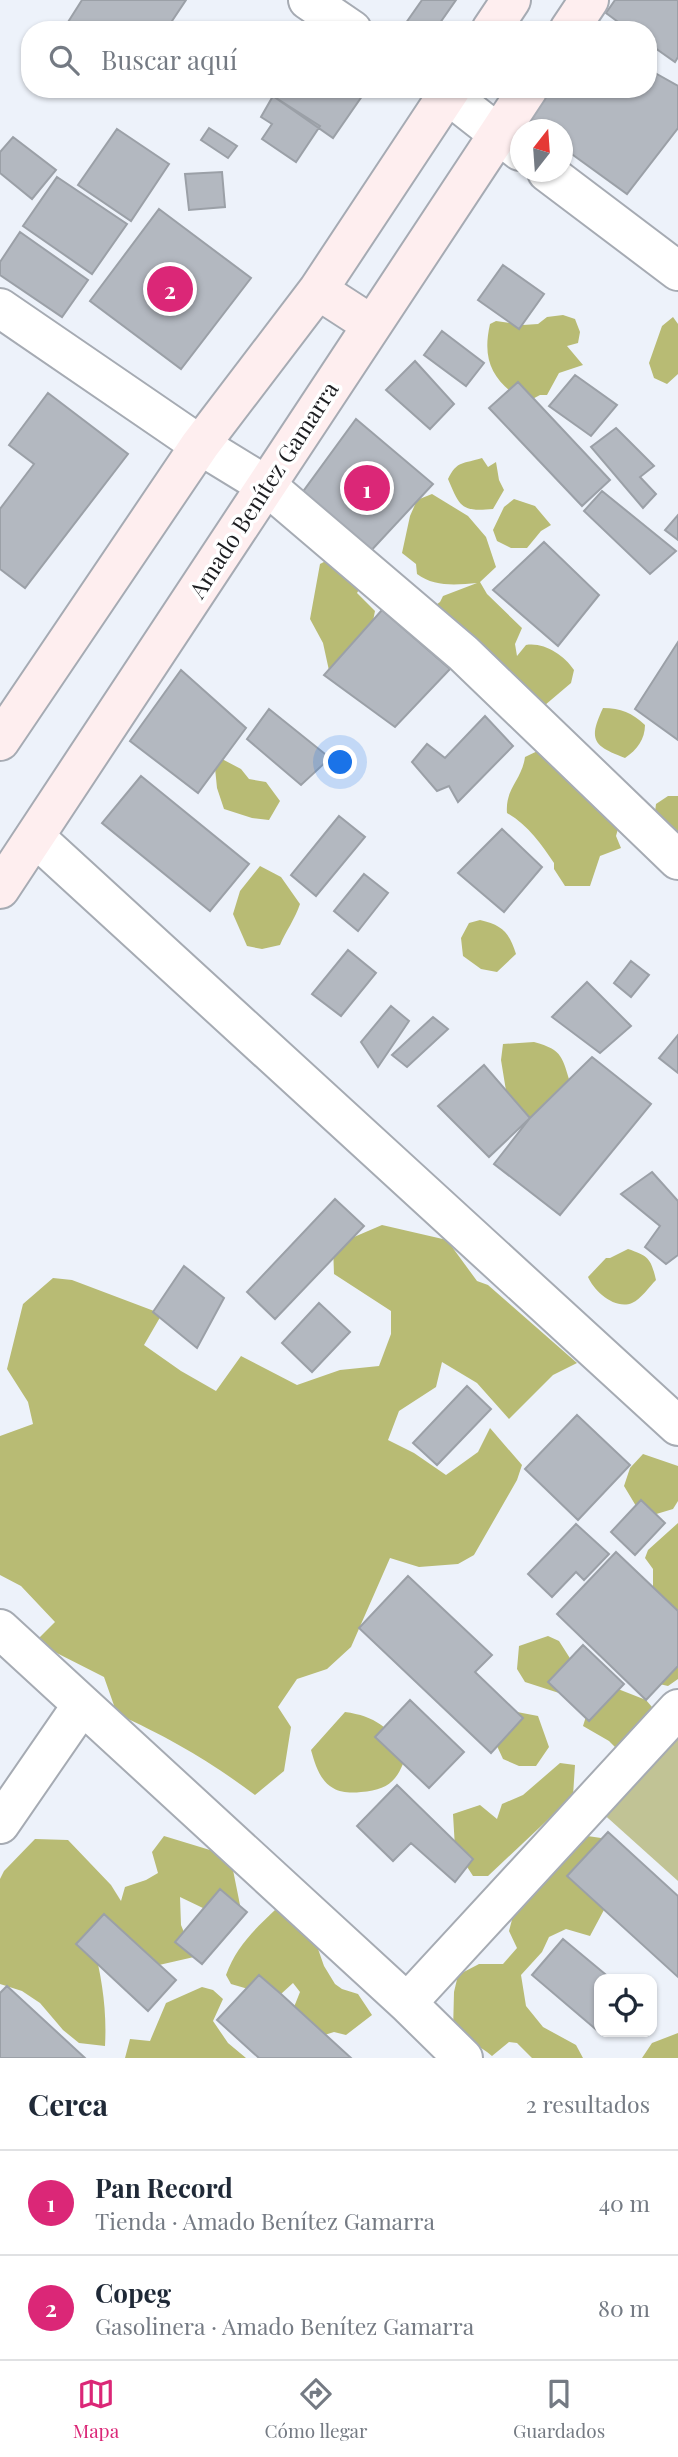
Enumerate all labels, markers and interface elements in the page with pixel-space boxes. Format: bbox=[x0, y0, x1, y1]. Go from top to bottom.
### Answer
search box bbox=[21, 21, 657, 98]
icon: search bbox=[45, 41, 83, 79]
text: Buscar aquí bbox=[101, 42, 237, 77]
north arrow bbox=[510, 119, 573, 182]
pin: 2 bbox=[147, 263, 193, 315]
street label: Amado Benítez Gamarra bbox=[181, 375, 345, 604]
pin: 1 bbox=[344, 462, 390, 514]
your location bbox=[323, 745, 357, 779]
map controls bbox=[594, 1974, 657, 2037]
button: locate bbox=[594, 1974, 657, 2037]
text: Cerca bbox=[28, 2084, 108, 2124]
text: 2 resultados bbox=[526, 2088, 650, 2119]
text: Pan Record bbox=[95, 2170, 233, 2205]
text: 1 bbox=[47, 2187, 55, 2218]
text: 40 m bbox=[599, 2187, 650, 2218]
text: Tienda · Amado Benítez Gamarra bbox=[95, 2205, 435, 2236]
text: Copeg bbox=[95, 2275, 171, 2310]
text: 2 bbox=[45, 2292, 57, 2323]
text: 80 m bbox=[598, 2292, 650, 2323]
text: Gasolinera · Amado Benítez Gamarra bbox=[95, 2310, 474, 2341]
tab: Mapa bbox=[73, 2375, 119, 2443]
tab: Cómo llegar bbox=[265, 2375, 367, 2443]
tab: Guardados bbox=[513, 2375, 605, 2443]

